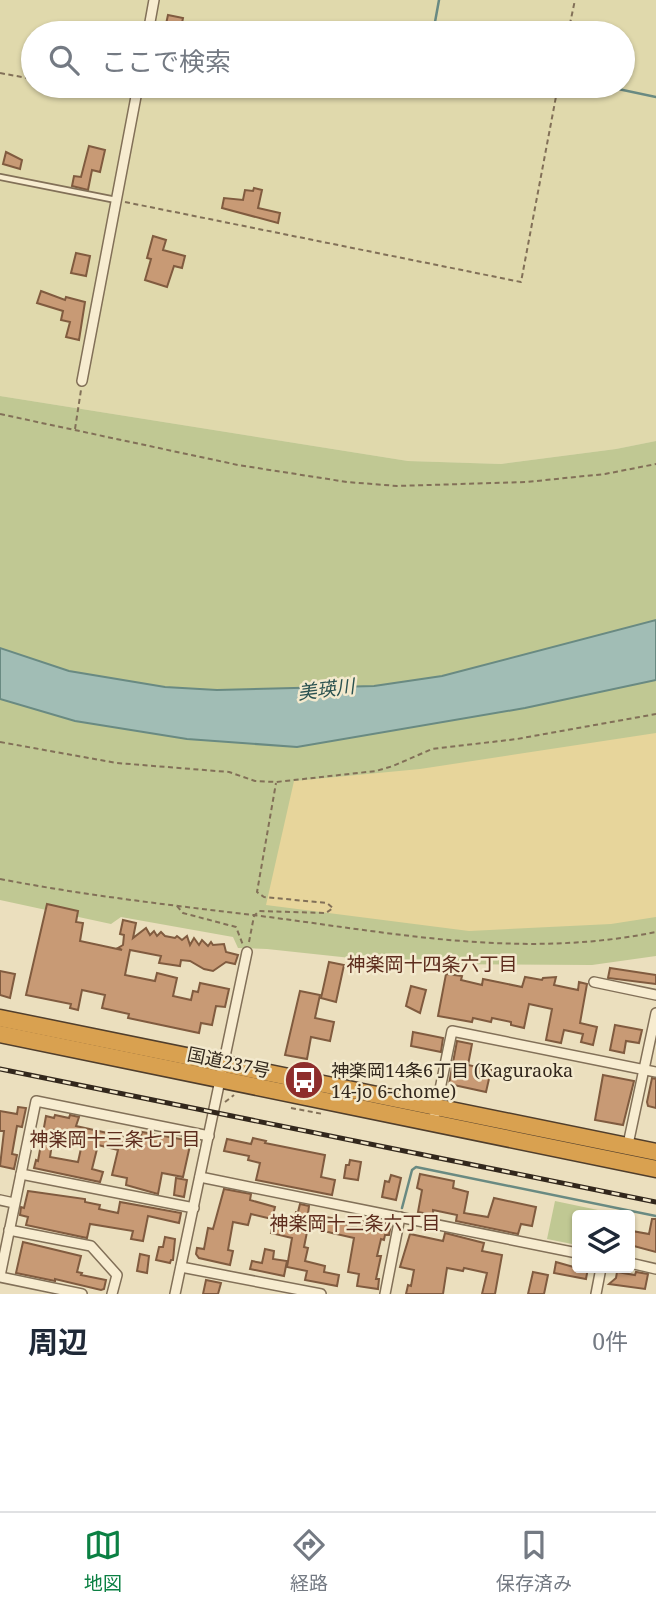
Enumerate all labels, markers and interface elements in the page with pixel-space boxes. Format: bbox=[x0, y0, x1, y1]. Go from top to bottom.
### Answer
search box bbox=[21, 21, 635, 98]
icon: search bbox=[45, 41, 83, 79]
text: ここで検索 bbox=[101, 43, 231, 79]
water label: 美瑛川 bbox=[296, 672, 358, 705]
district label: 神楽岡十四条六丁目 bbox=[346, 951, 518, 977]
street label: 国道237号 bbox=[185, 1042, 273, 1082]
place label: 神楽岡14条6丁目 (Kaguraoka 14-jo 6-chome) bbox=[331, 1058, 573, 1103]
bus stop icon: 神楽岡14条6丁目 (Kaguraoka 14-jo 6-chome) bbox=[283, 1059, 325, 1101]
district label: 神楽岡十三条七丁目 bbox=[29, 1126, 201, 1152]
district label: 神楽岡十三条六丁目 bbox=[269, 1210, 441, 1236]
map controls bbox=[572, 1210, 635, 1273]
button: layers bbox=[572, 1210, 635, 1273]
text: 周辺 bbox=[28, 1321, 88, 1362]
text: 0件 bbox=[592, 1325, 628, 1357]
tab: 地図 bbox=[84, 1526, 122, 1596]
tab: 経路 bbox=[290, 1526, 328, 1596]
tab: 保存済み bbox=[496, 1526, 572, 1596]

